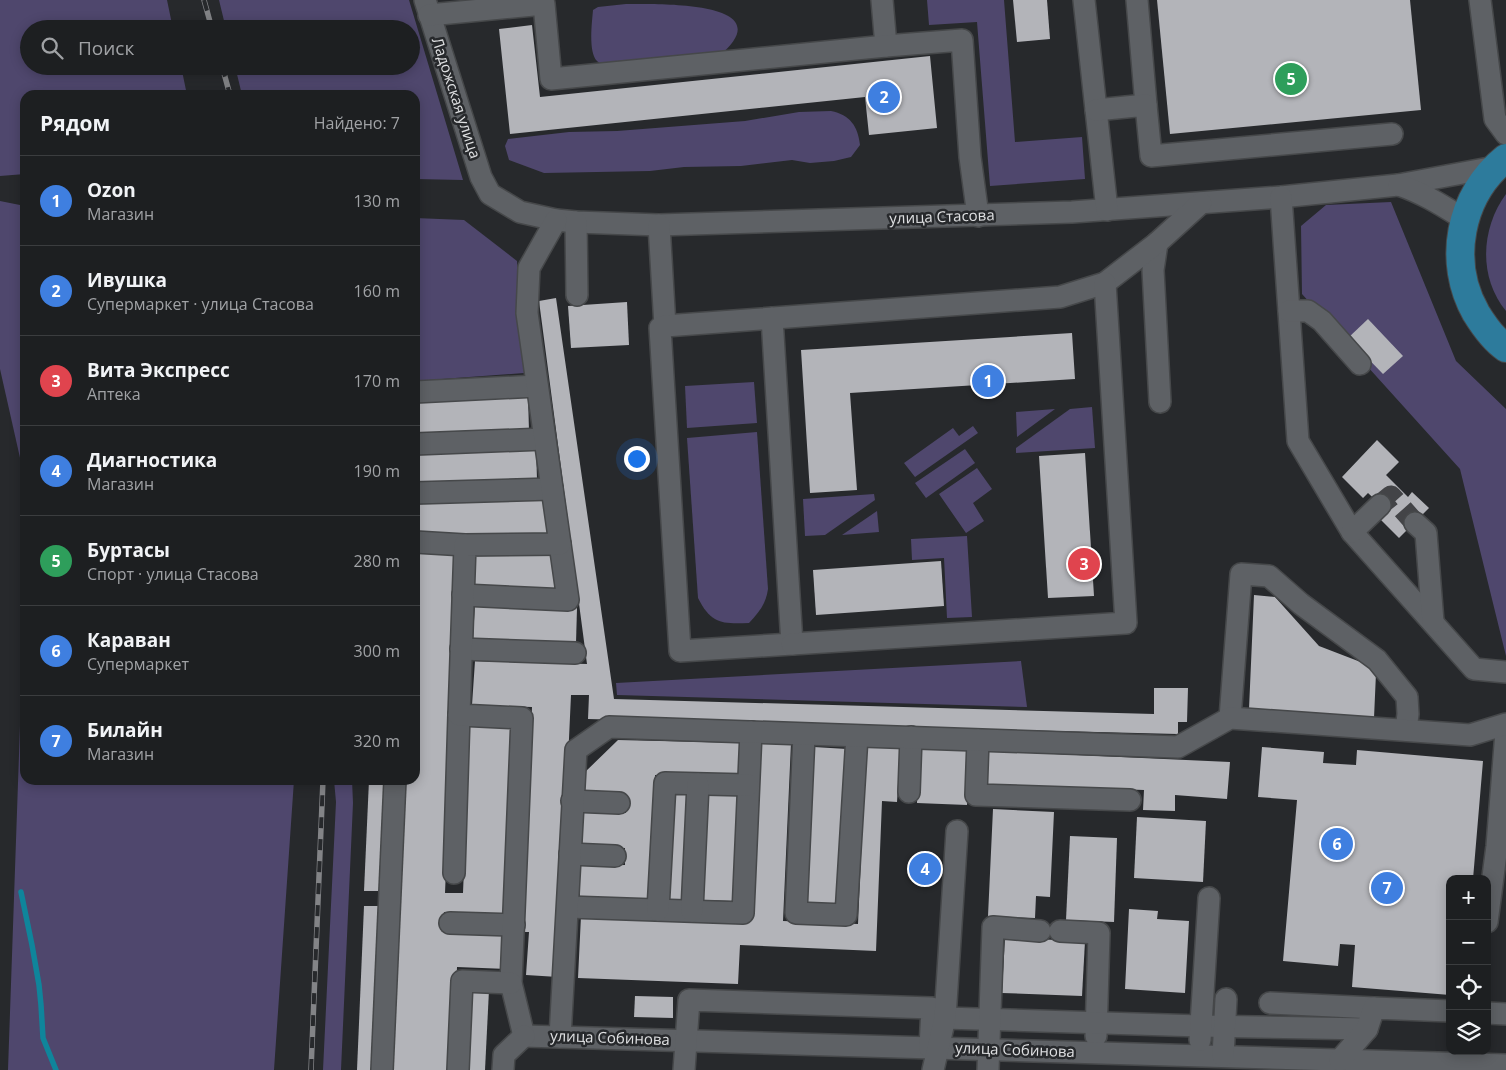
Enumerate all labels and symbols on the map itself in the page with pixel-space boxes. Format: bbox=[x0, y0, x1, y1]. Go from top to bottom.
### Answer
street label: Ладожская улица bbox=[428, 34, 486, 161]
pin: 5 bbox=[1275, 60, 1307, 98]
pin: 2 bbox=[868, 78, 900, 116]
street label: улица Стасова bbox=[889, 204, 995, 228]
pin: 1 bbox=[972, 362, 1004, 400]
your location bbox=[624, 446, 650, 472]
pin: 3 bbox=[1068, 545, 1100, 583]
pin: 6 bbox=[1321, 825, 1353, 863]
pin: 4 bbox=[909, 850, 941, 888]
pin: 7 bbox=[1371, 869, 1403, 907]
street label: улица Собинова bbox=[550, 1025, 670, 1049]
street label: улица Собинова bbox=[955, 1037, 1075, 1061]

